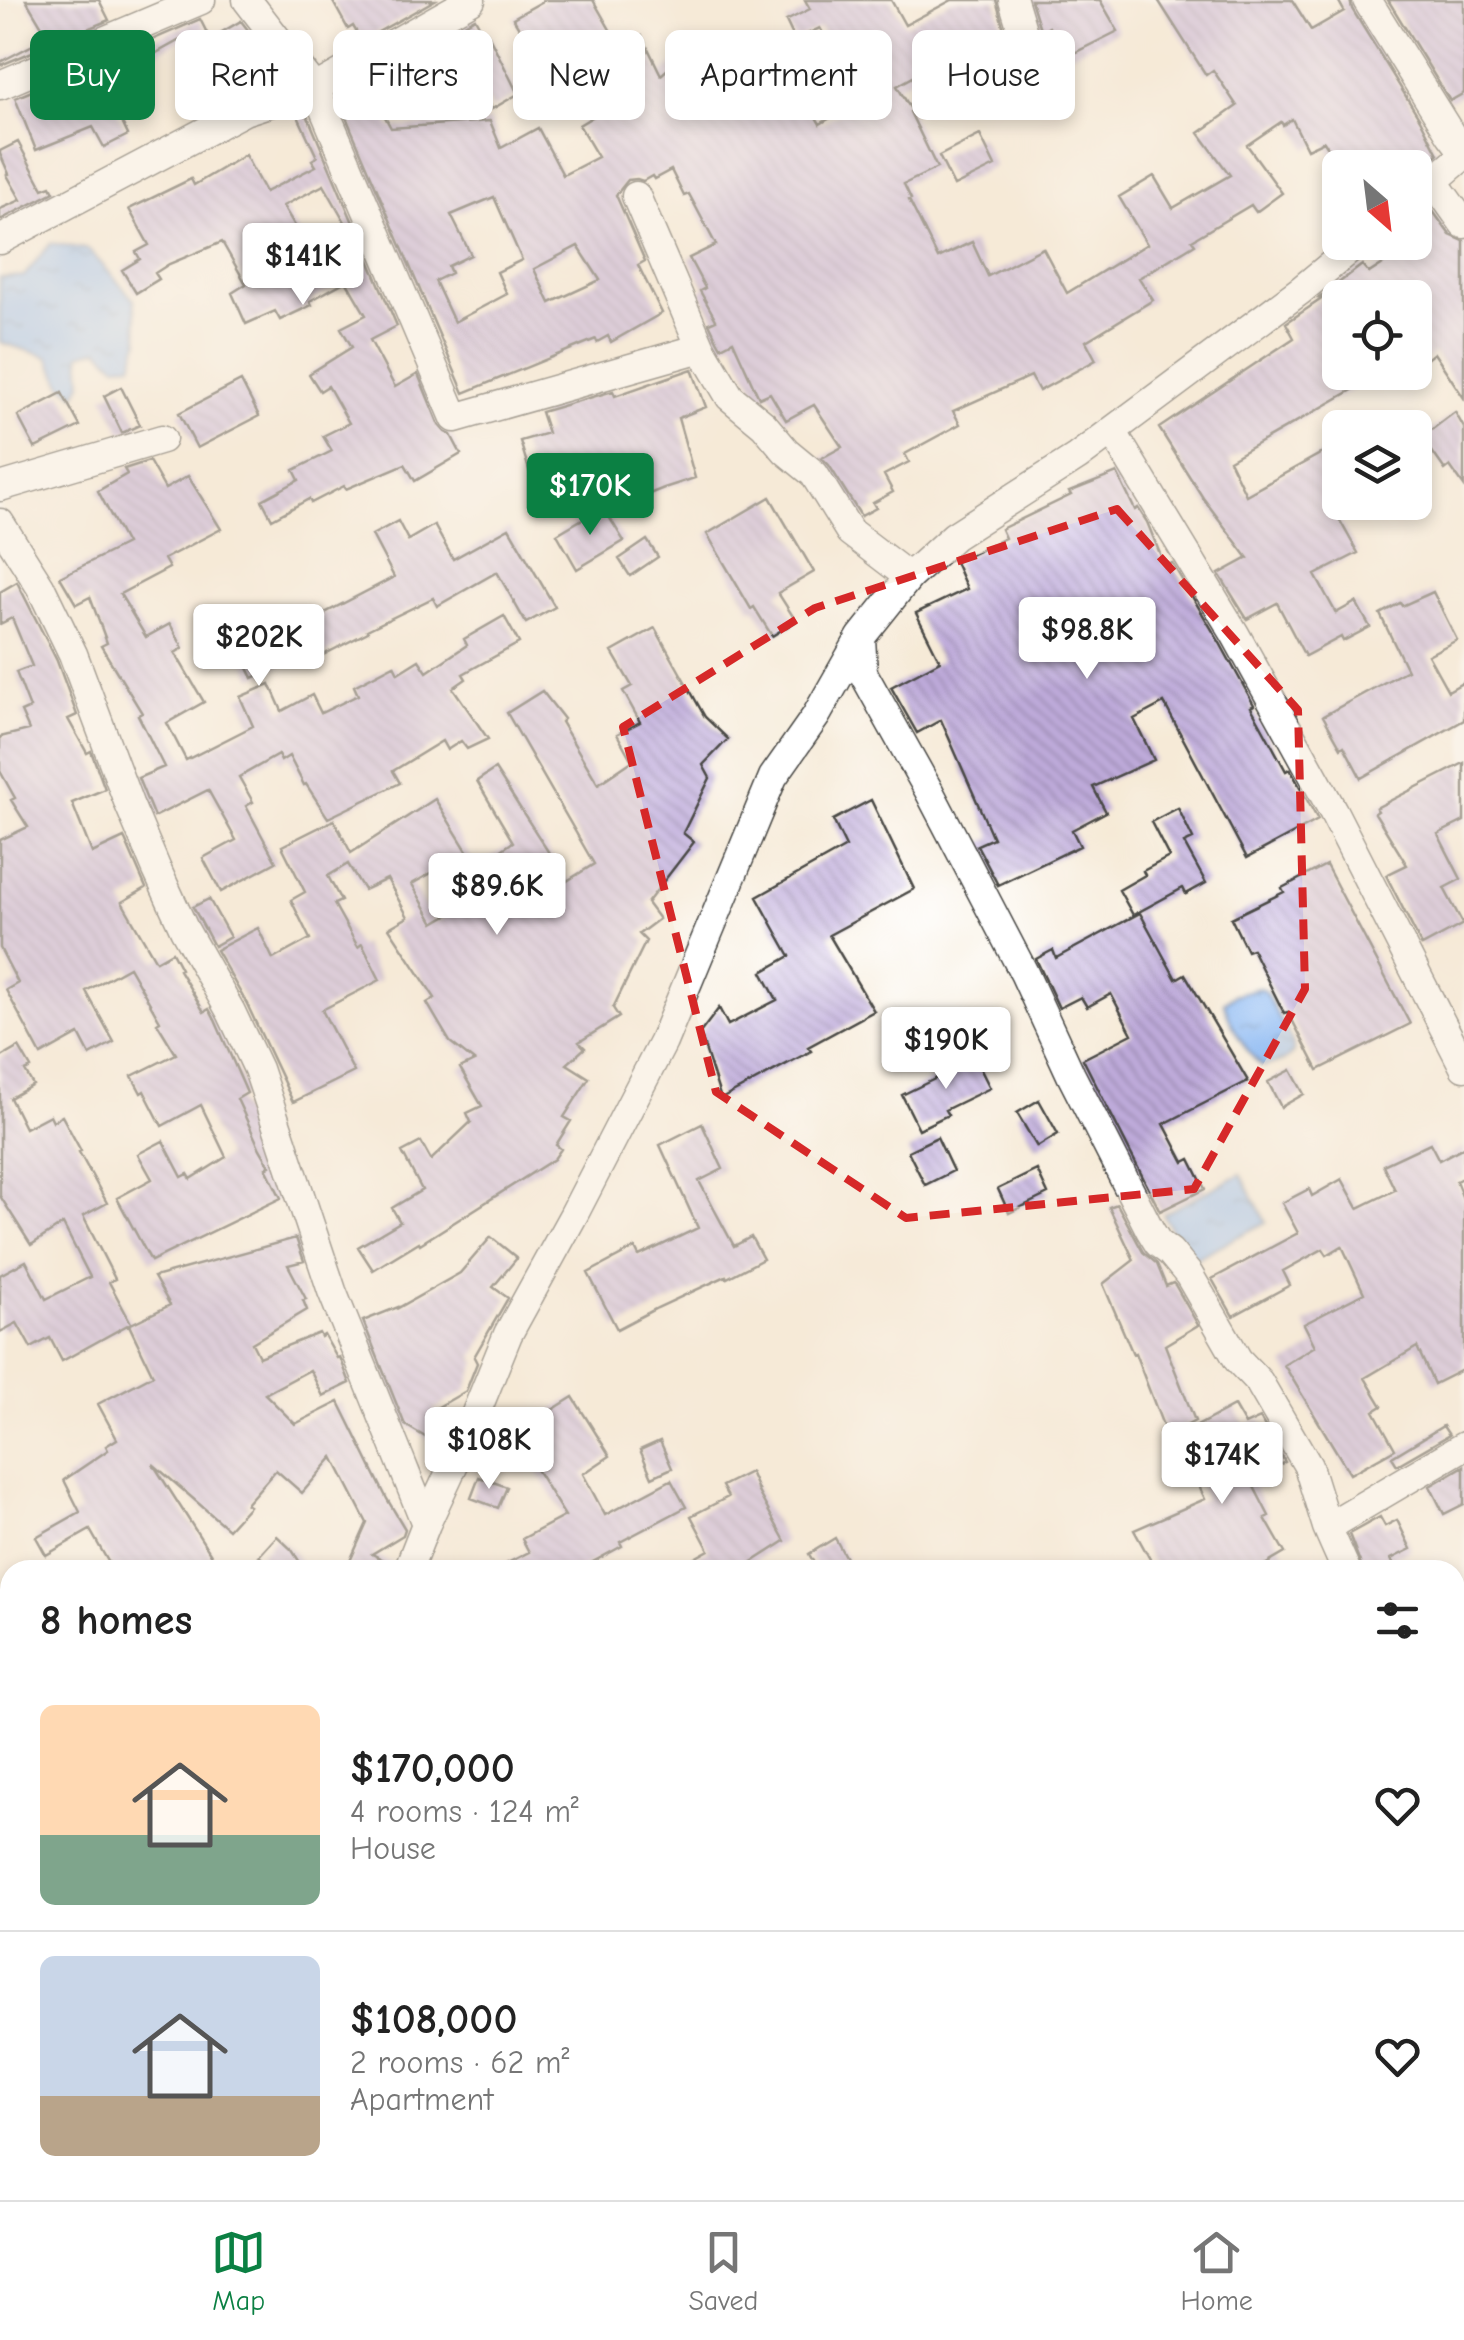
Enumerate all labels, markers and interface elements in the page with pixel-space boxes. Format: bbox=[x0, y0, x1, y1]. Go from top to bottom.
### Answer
chip: Buy bbox=[30, 30, 155, 120]
chip: Rent bbox=[175, 30, 313, 120]
chip: Filters bbox=[333, 30, 493, 120]
chip: New bbox=[513, 30, 645, 120]
chip: Apartment bbox=[665, 30, 892, 120]
chip: House bbox=[912, 30, 1075, 120]
north arrow bbox=[1322, 150, 1432, 260]
map controls bbox=[1322, 150, 1432, 520]
pin: $141K bbox=[233, 223, 373, 308]
text: $141K bbox=[264, 237, 342, 274]
button: locate bbox=[1322, 280, 1432, 390]
button: layers bbox=[1322, 410, 1432, 520]
pin: $170K bbox=[520, 453, 660, 538]
text: $170K bbox=[549, 467, 631, 504]
pin: $98.8K bbox=[1006, 597, 1168, 682]
pin: $202K bbox=[189, 604, 329, 689]
text: $98.8K bbox=[1041, 611, 1133, 648]
text: $202K bbox=[215, 618, 303, 655]
pin: $89.6K bbox=[416, 853, 578, 938]
text: $89.6K bbox=[451, 867, 543, 904]
pin: $190K bbox=[876, 1007, 1016, 1092]
text: $190K bbox=[904, 1021, 988, 1058]
pin: $108K bbox=[419, 1407, 559, 1492]
text: $108K bbox=[447, 1421, 531, 1458]
pin: $174K bbox=[1152, 1422, 1292, 1507]
text: $174K bbox=[1184, 1436, 1260, 1473]
icon: filters bbox=[1370, 1593, 1425, 1648]
text: 8 homes bbox=[40, 1596, 192, 1645]
text: $170,000 bbox=[350, 1744, 515, 1793]
icon: home bbox=[120, 1745, 240, 1865]
icon: heart bbox=[1370, 1778, 1425, 1833]
text: 4 rooms · 124 m² bbox=[350, 1793, 579, 1830]
text: House bbox=[350, 1830, 436, 1867]
text: $108,000 bbox=[350, 1995, 517, 2044]
icon: home bbox=[120, 1996, 240, 2116]
icon: heart bbox=[1370, 2029, 1425, 2084]
text: 2 rooms · 62 m² bbox=[350, 2044, 569, 2081]
text: Apartment bbox=[350, 2081, 493, 2118]
tab: Map bbox=[211, 2225, 266, 2317]
tab: Saved bbox=[688, 2225, 758, 2317]
tab: Home bbox=[1181, 2225, 1253, 2317]

